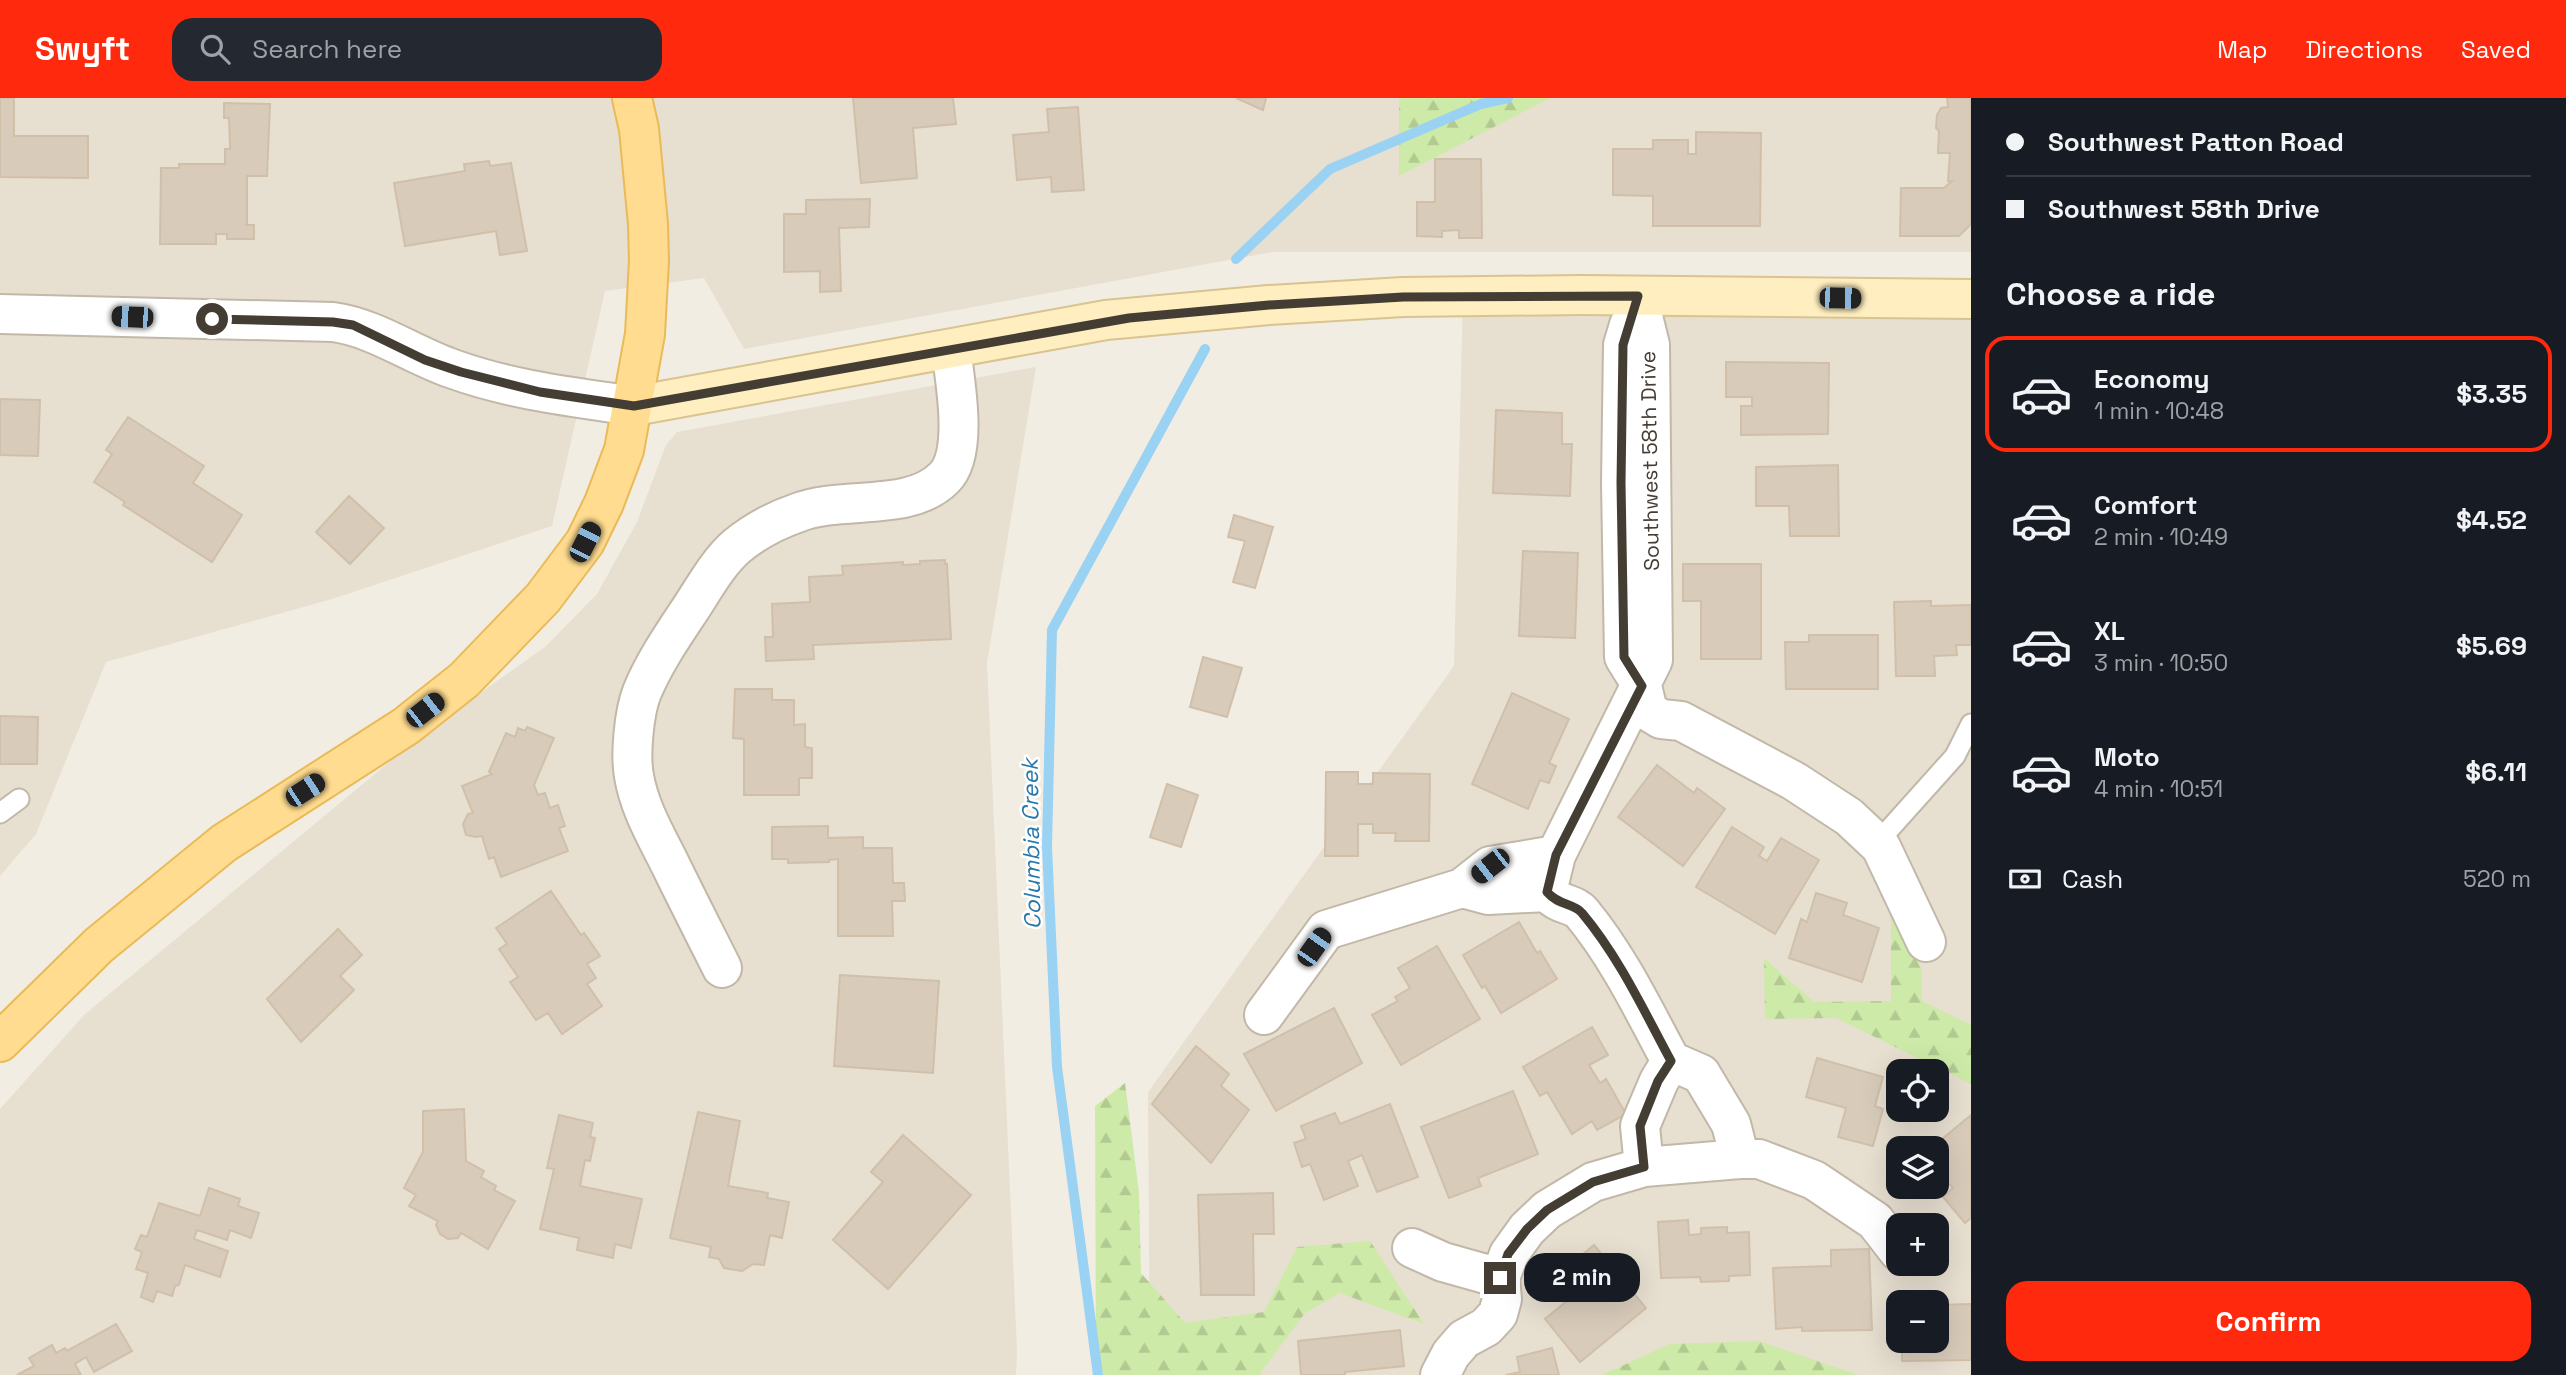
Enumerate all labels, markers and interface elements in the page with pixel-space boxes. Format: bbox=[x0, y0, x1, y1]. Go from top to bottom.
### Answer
search box bbox=[172, 18, 662, 81]
text: Swyft bbox=[35, 28, 130, 70]
icon: search bbox=[196, 30, 234, 68]
text: Search here bbox=[252, 32, 402, 66]
text: Map bbox=[2217, 34, 2267, 65]
text: Directions bbox=[2305, 34, 2423, 65]
text: Saved bbox=[2461, 34, 2531, 65]
text: Southwest Patton Road bbox=[2048, 125, 2344, 159]
text: Southwest 58th Drive bbox=[2048, 192, 2320, 226]
text: Choose a ride bbox=[2006, 274, 2216, 314]
car bbox=[1819, 287, 1862, 309]
route start bbox=[196, 303, 228, 335]
car bbox=[111, 306, 154, 328]
street label: Southwest 58th Drive bbox=[1634, 351, 1665, 571]
text: Economy bbox=[2094, 362, 2210, 396]
icon: car bbox=[2010, 363, 2073, 426]
text: $3.35 bbox=[2456, 377, 2527, 411]
text: 1 min · 10:48 bbox=[2094, 396, 2224, 426]
text: Comfort bbox=[2094, 488, 2197, 522]
icon: car bbox=[2010, 489, 2073, 552]
text: $4.52 bbox=[2456, 503, 2527, 537]
car bbox=[567, 519, 604, 565]
text: 2 min · 10:49 bbox=[2094, 522, 2228, 552]
text: XL bbox=[2094, 614, 2125, 648]
icon: car bbox=[2010, 615, 2073, 678]
text: $5.69 bbox=[2456, 629, 2527, 663]
text: 3 min · 10:50 bbox=[2094, 648, 2228, 678]
car bbox=[402, 689, 449, 731]
text: Moto bbox=[2094, 740, 2160, 774]
icon: car bbox=[2010, 741, 2073, 804]
text: $6.11 bbox=[2465, 755, 2527, 789]
water label: Columbia Creek bbox=[1014, 756, 1047, 930]
car bbox=[282, 770, 329, 810]
text: 4 min · 10:51 bbox=[2094, 774, 2223, 804]
car bbox=[1467, 845, 1514, 887]
icon: cash bbox=[2006, 860, 2044, 898]
text: Cash bbox=[2062, 862, 2123, 896]
text: 520 m bbox=[2463, 864, 2531, 894]
car bbox=[1294, 924, 1335, 970]
map controls bbox=[1886, 1059, 1949, 1353]
button: locate bbox=[1886, 1059, 1949, 1122]
button: layers bbox=[1886, 1136, 1949, 1199]
button: + bbox=[1886, 1213, 1949, 1276]
callout: 2 min bbox=[1524, 1254, 1640, 1302]
route end bbox=[1484, 1262, 1516, 1294]
text: 2 min bbox=[1552, 1262, 1612, 1292]
button: Confirm bbox=[2006, 1281, 2531, 1361]
button: − bbox=[1886, 1290, 1949, 1353]

